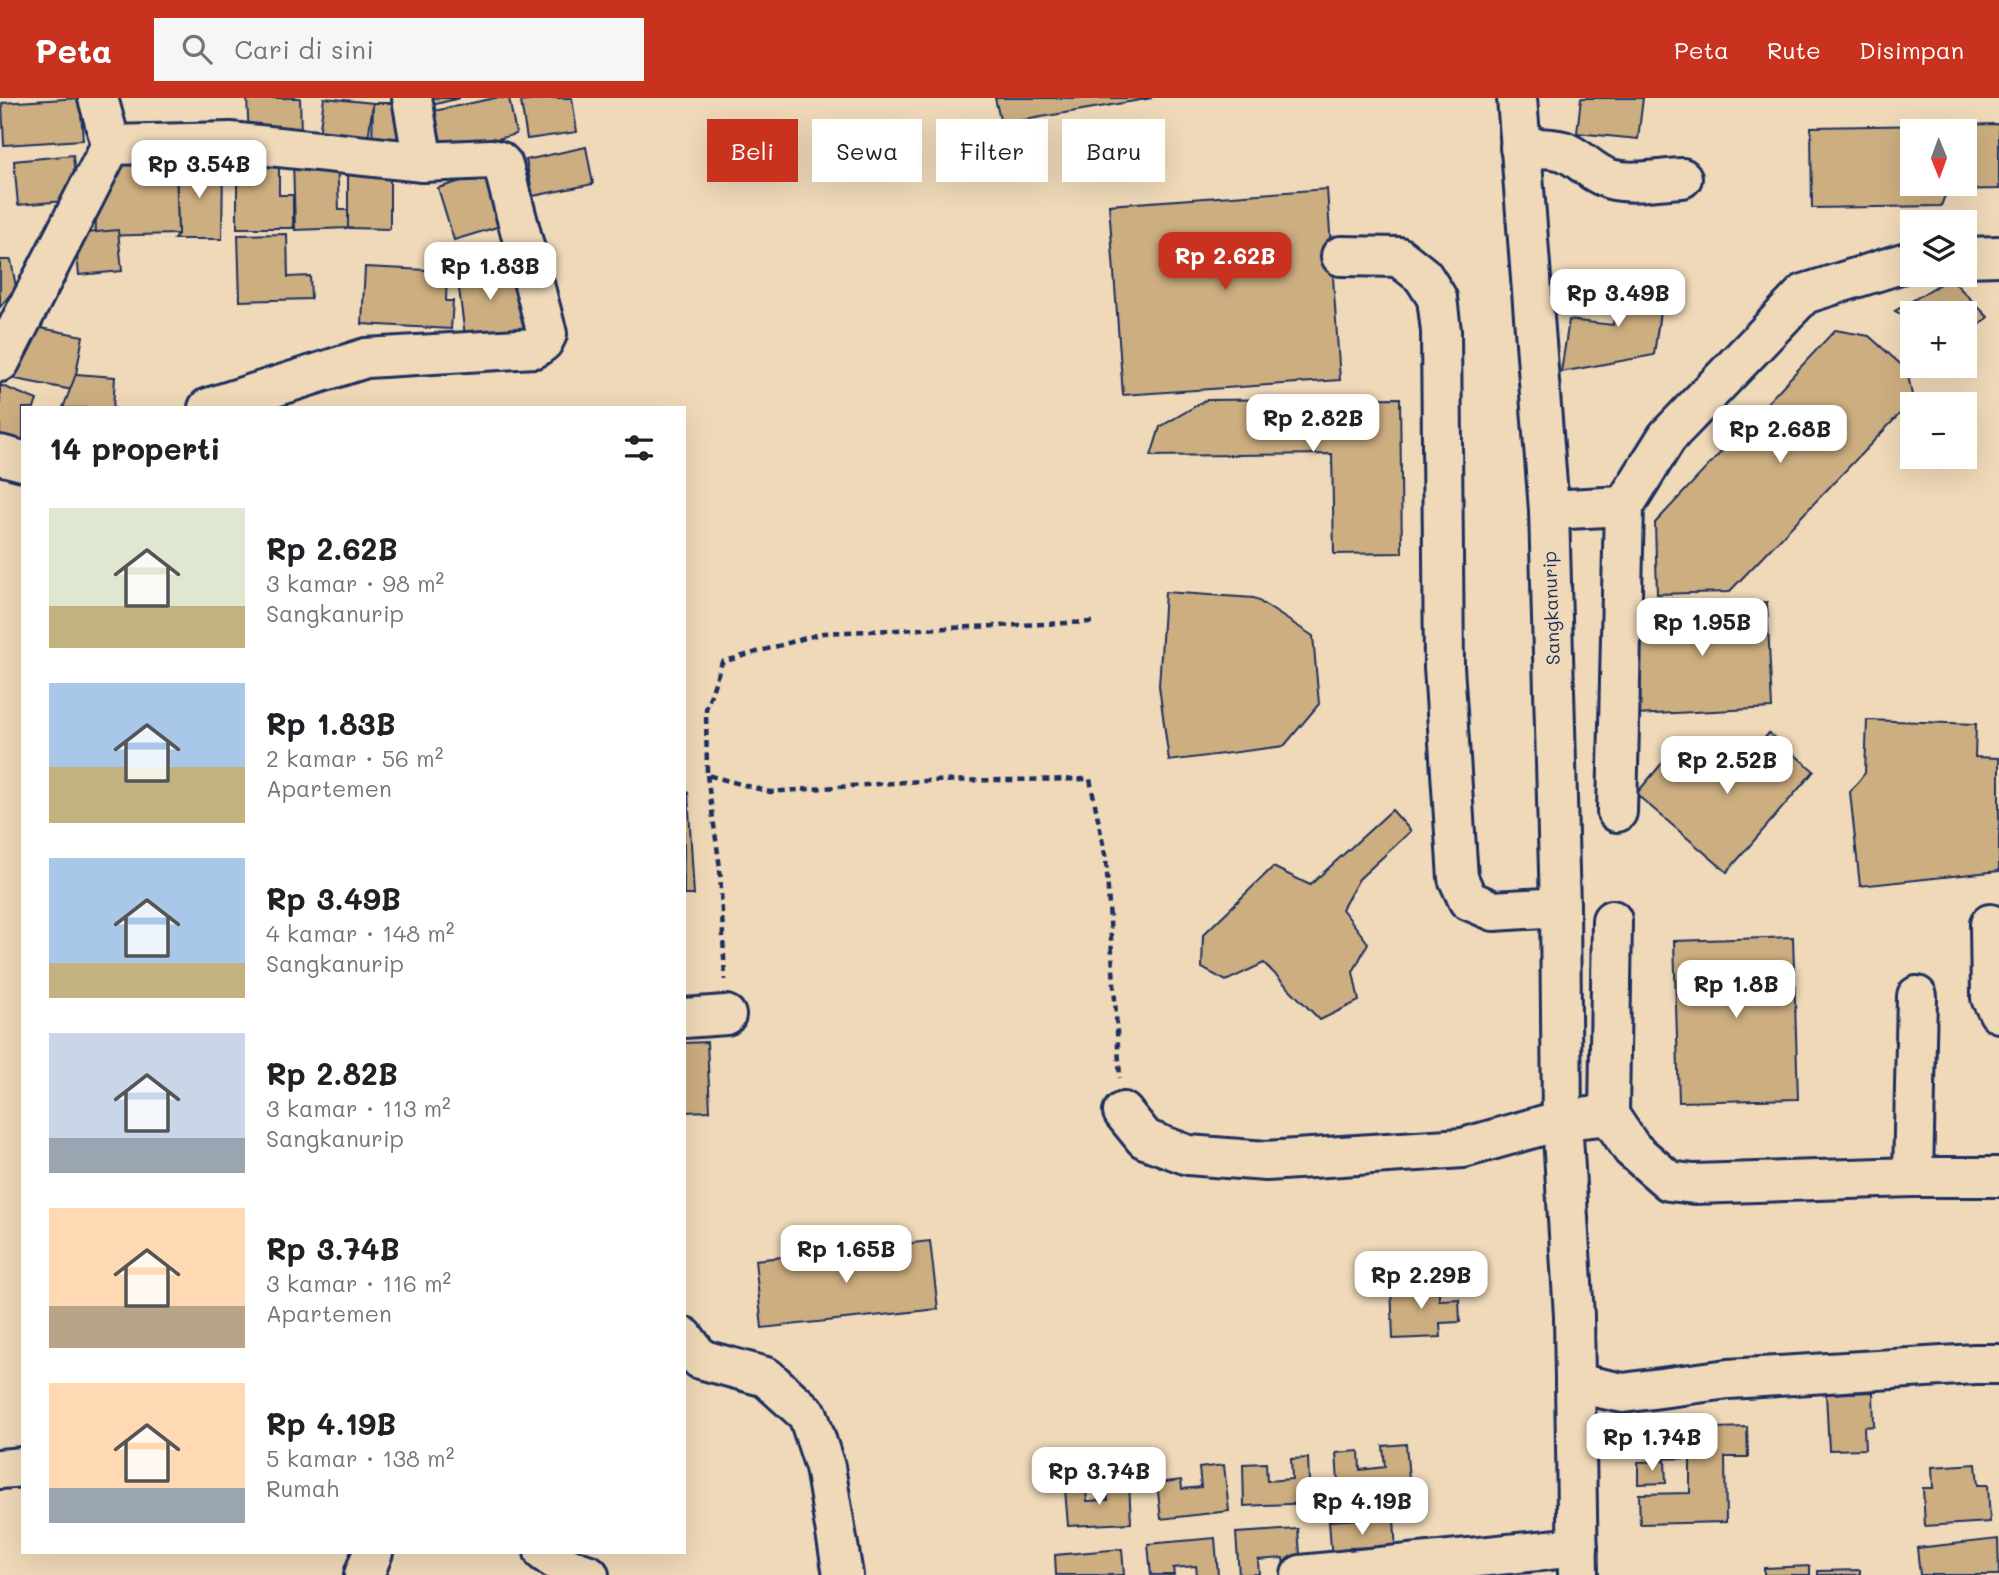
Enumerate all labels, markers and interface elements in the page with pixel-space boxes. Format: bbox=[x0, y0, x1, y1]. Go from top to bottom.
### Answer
search box bbox=[154, 18, 644, 81]
text: Peta bbox=[35, 28, 112, 71]
icon: search bbox=[178, 30, 216, 68]
text: Cari di sini bbox=[234, 32, 374, 66]
text: Peta bbox=[1674, 34, 1729, 65]
text: Rute bbox=[1767, 34, 1821, 65]
text: Disimpan bbox=[1859, 34, 1964, 65]
chip: Beli bbox=[707, 119, 798, 182]
chip: Sewa bbox=[812, 119, 922, 182]
chip: Filter bbox=[936, 119, 1048, 182]
chip: Baru bbox=[1062, 119, 1165, 182]
north arrow bbox=[1900, 119, 1978, 196]
map controls bbox=[1900, 119, 1977, 469]
pin: Rp 3.54B bbox=[127, 140, 271, 200]
text: Rp 3.54B bbox=[147, 148, 251, 178]
button: layers bbox=[1900, 210, 1977, 287]
pin: Rp 2.62B bbox=[1153, 232, 1297, 292]
text: Rp 2.62B bbox=[1175, 240, 1275, 270]
pin: Rp 1.83B bbox=[418, 242, 562, 302]
text: Rp 1.83B bbox=[440, 250, 540, 280]
pin: Rp 3.49B bbox=[1546, 270, 1690, 329]
text: Rp 3.49B bbox=[1566, 277, 1670, 307]
button: + bbox=[1900, 301, 1977, 378]
button: − bbox=[1900, 392, 1977, 469]
pin: Rp 2.82B bbox=[1241, 394, 1385, 454]
text: Rp 2.82B bbox=[1262, 402, 1364, 432]
pin: Rp 2.68B bbox=[1708, 406, 1852, 465]
text: Rp 2.68B bbox=[1729, 413, 1831, 443]
text: 14 properti bbox=[49, 428, 221, 468]
icon: filters bbox=[620, 429, 658, 467]
text: Rp 2.62B bbox=[266, 528, 398, 568]
icon: home bbox=[105, 536, 189, 620]
street label: Sangkanurip bbox=[1536, 551, 1565, 665]
text: 3 kamar · 98 m² bbox=[266, 568, 444, 598]
text: Sangkanurip bbox=[266, 598, 404, 628]
pin: Rp 1.95B bbox=[1630, 598, 1774, 658]
text: Rp 1.95B bbox=[1653, 606, 1751, 636]
text: Rp 1.83B bbox=[266, 703, 396, 743]
icon: home bbox=[105, 711, 189, 795]
pin: Rp 2.52B bbox=[1655, 736, 1799, 796]
text: 2 kamar · 56 m² bbox=[266, 743, 443, 773]
text: Rp 2.52B bbox=[1677, 744, 1777, 774]
text: Apartemen bbox=[266, 773, 392, 803]
text: Rp 3.49B bbox=[266, 878, 401, 918]
icon: home bbox=[105, 886, 189, 970]
text: 4 kamar · 148 m² bbox=[266, 918, 454, 948]
text: Sangkanurip bbox=[266, 948, 404, 978]
pin: Rp 1.8B bbox=[1671, 960, 1801, 1020]
text: Rp 1.8B bbox=[1693, 968, 1779, 998]
text: Rp 2.82B bbox=[266, 1053, 398, 1093]
icon: home bbox=[105, 1061, 189, 1145]
text: 3 kamar · 113 m² bbox=[266, 1093, 451, 1123]
text: Sangkanurip bbox=[266, 1123, 404, 1153]
pin: Rp 1.65B bbox=[774, 1226, 918, 1285]
text: Rp 3.74B bbox=[266, 1228, 400, 1268]
text: Rp 1.65B bbox=[797, 1233, 895, 1263]
icon: home bbox=[105, 1236, 189, 1320]
pin: Rp 2.29B bbox=[1349, 1252, 1493, 1311]
text: Rp 2.29B bbox=[1371, 1259, 1471, 1289]
text: 3 kamar · 116 m² bbox=[266, 1268, 451, 1298]
text: Apartemen bbox=[266, 1298, 392, 1328]
text: Rp 4.19B bbox=[266, 1403, 396, 1443]
icon: home bbox=[105, 1411, 189, 1495]
pin: Rp 1.74B bbox=[1580, 1414, 1724, 1473]
text: Rp 1.74B bbox=[1603, 1421, 1701, 1451]
text: 5 kamar · 138 m² bbox=[266, 1443, 454, 1473]
pin: Rp 3.74B bbox=[1027, 1448, 1171, 1507]
text: Rp 3.74B bbox=[1048, 1455, 1150, 1485]
text: Rumah bbox=[266, 1473, 339, 1503]
pin: Rp 4.19B bbox=[1290, 1478, 1434, 1537]
text: Rp 4.19B bbox=[1312, 1485, 1412, 1515]

